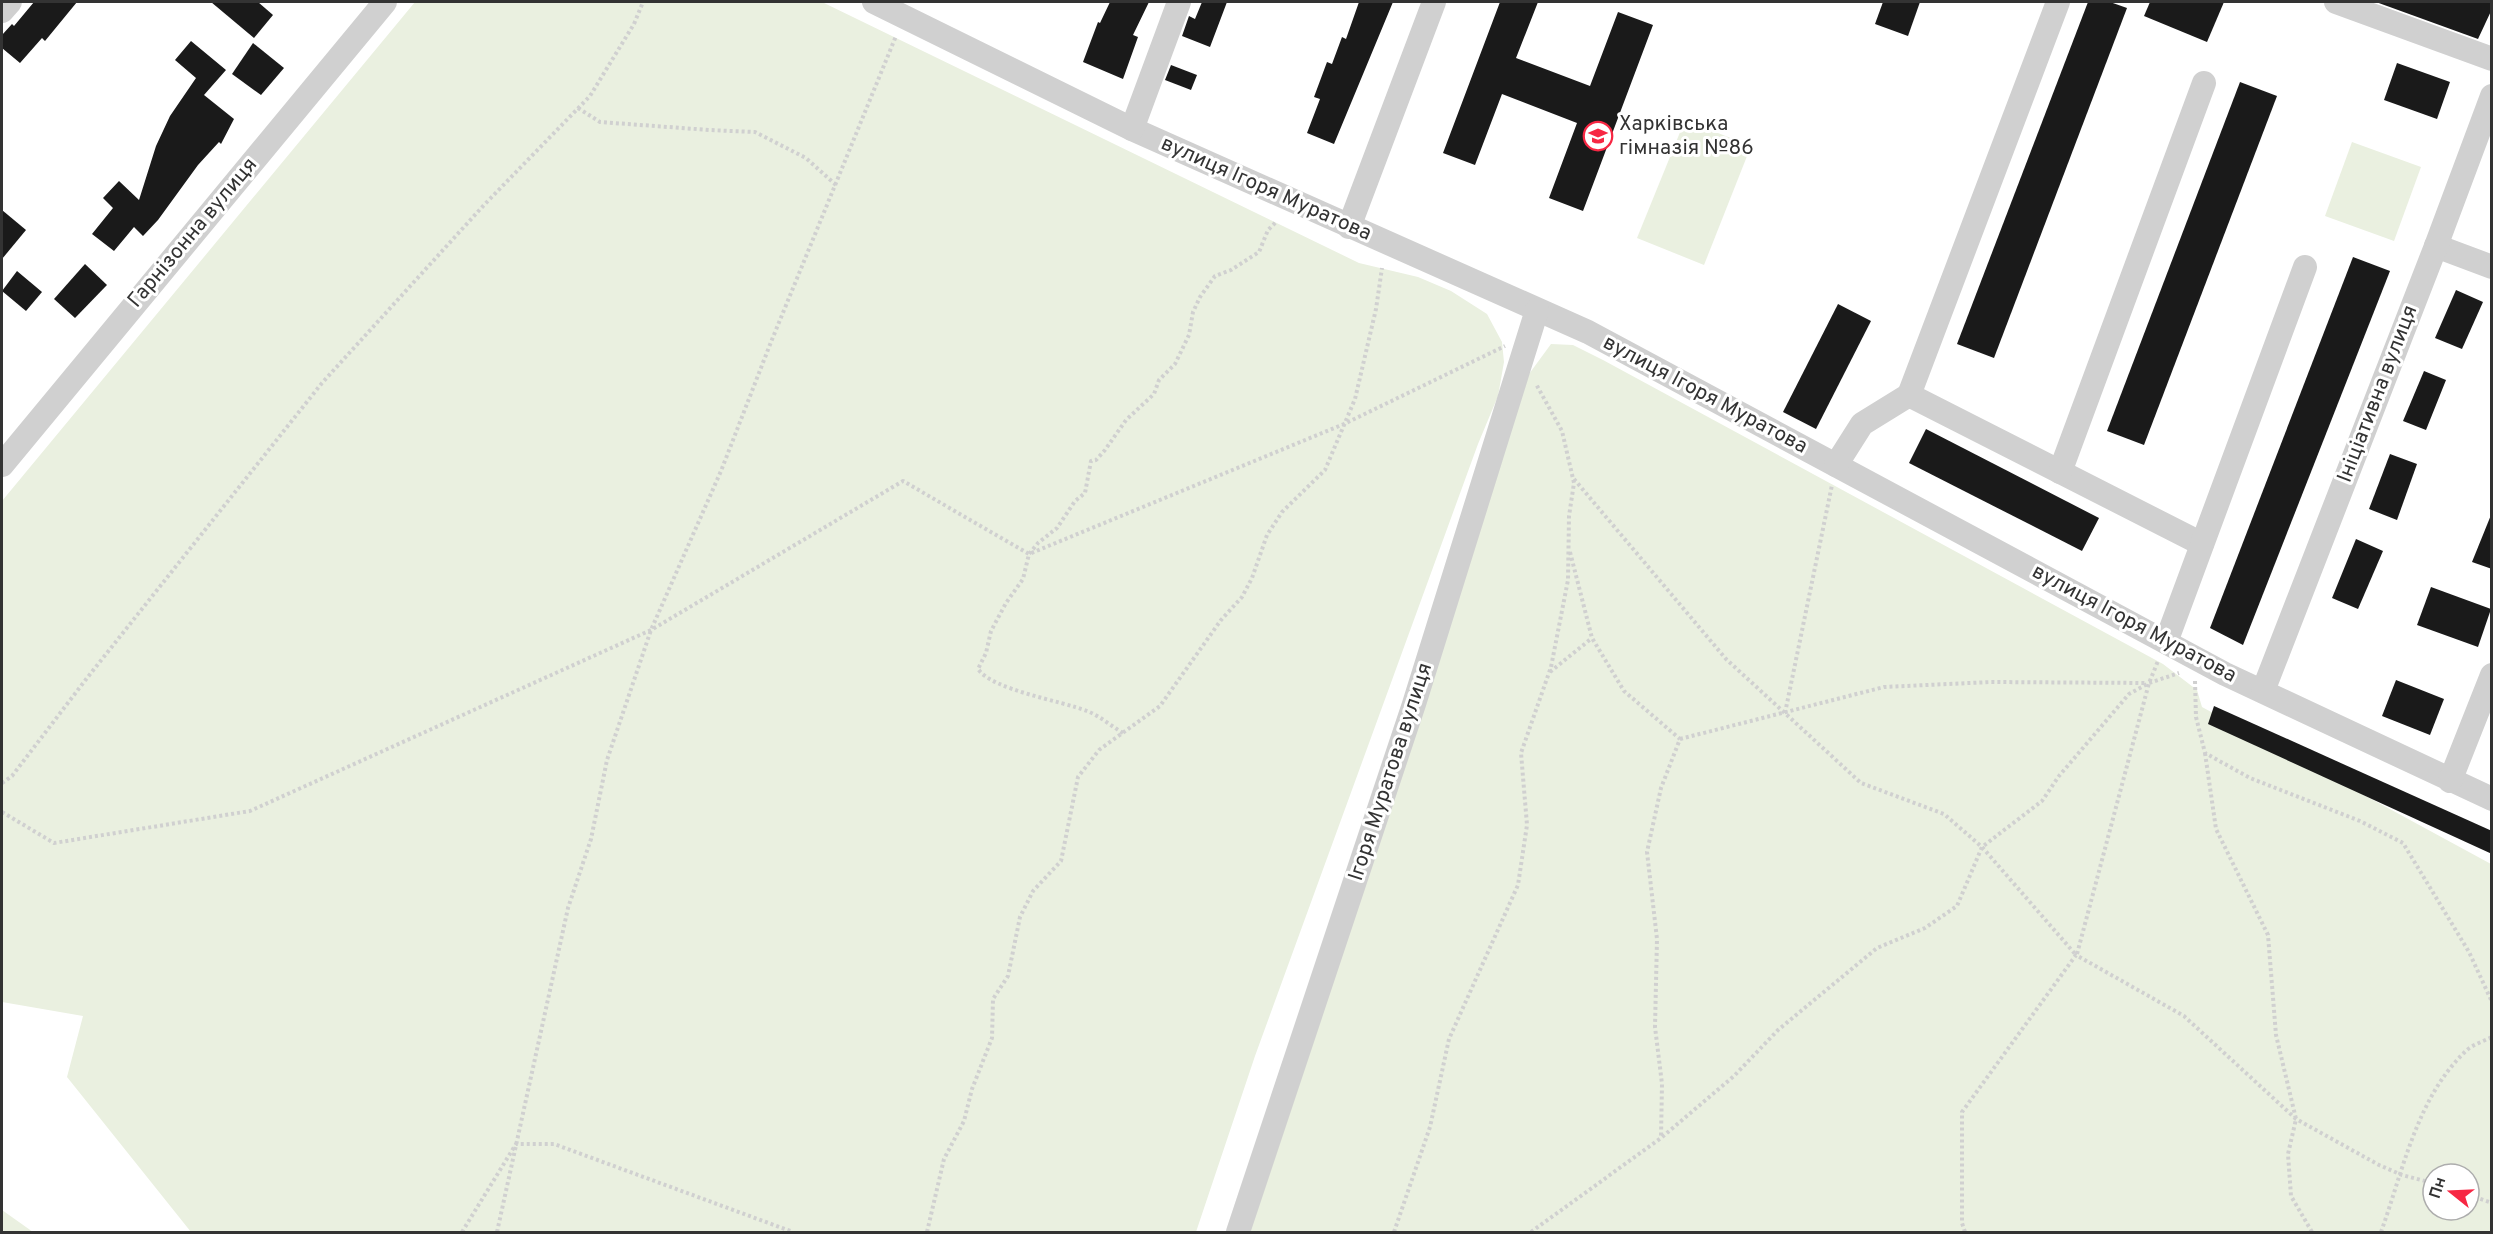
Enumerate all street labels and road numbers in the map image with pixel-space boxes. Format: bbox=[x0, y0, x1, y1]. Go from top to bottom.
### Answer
street label: вулиця Ігоря Муратова bbox=[1156, 130, 1376, 248]
street label: Гарнізонна вулиця bbox=[122, 152, 264, 314]
street label: Ініціативна вулиця bbox=[2332, 301, 2424, 487]
street label: вулиця Ігоря Муратова bbox=[1598, 330, 1812, 460]
street label: вулиця Ігоря Муратова bbox=[2027, 559, 2241, 689]
street label: Ігоря Муратова вулиця bbox=[1343, 659, 1439, 885]

